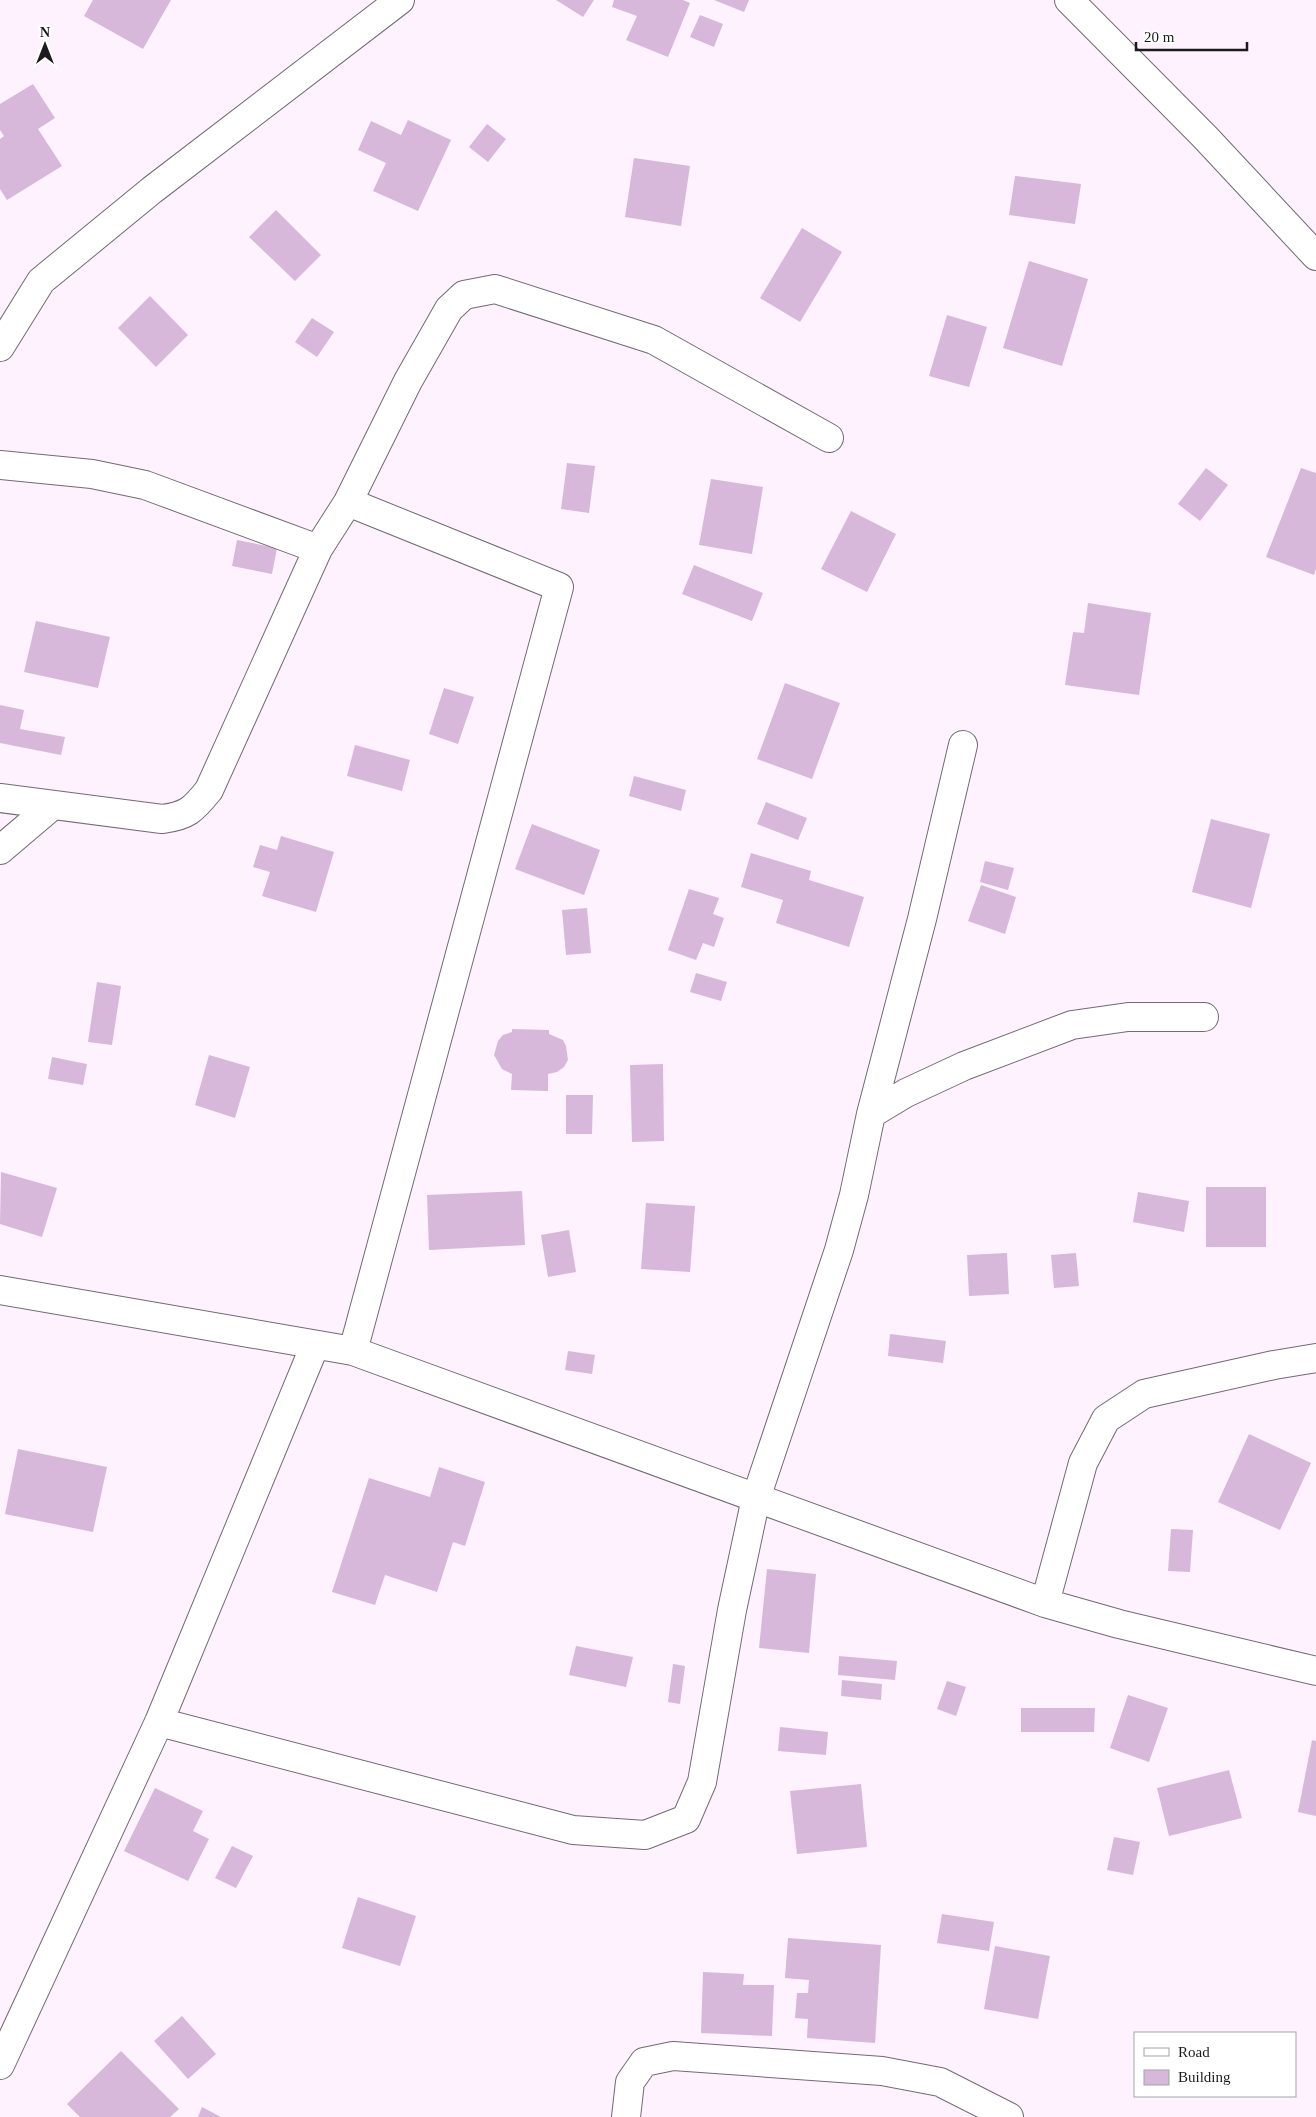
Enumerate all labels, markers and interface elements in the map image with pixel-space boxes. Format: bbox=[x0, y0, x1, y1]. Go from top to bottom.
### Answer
north arrow bbox=[20, 20, 70, 70]
scale bar bbox=[1136, 20, 1247, 52]
text: N bbox=[40, 25, 50, 40]
text: 20 m bbox=[1144, 29, 1175, 45]
legend bbox=[1134, 2032, 1296, 2097]
text: Road bbox=[1178, 2044, 1210, 2060]
text: Building bbox=[1178, 2069, 1231, 2085]

